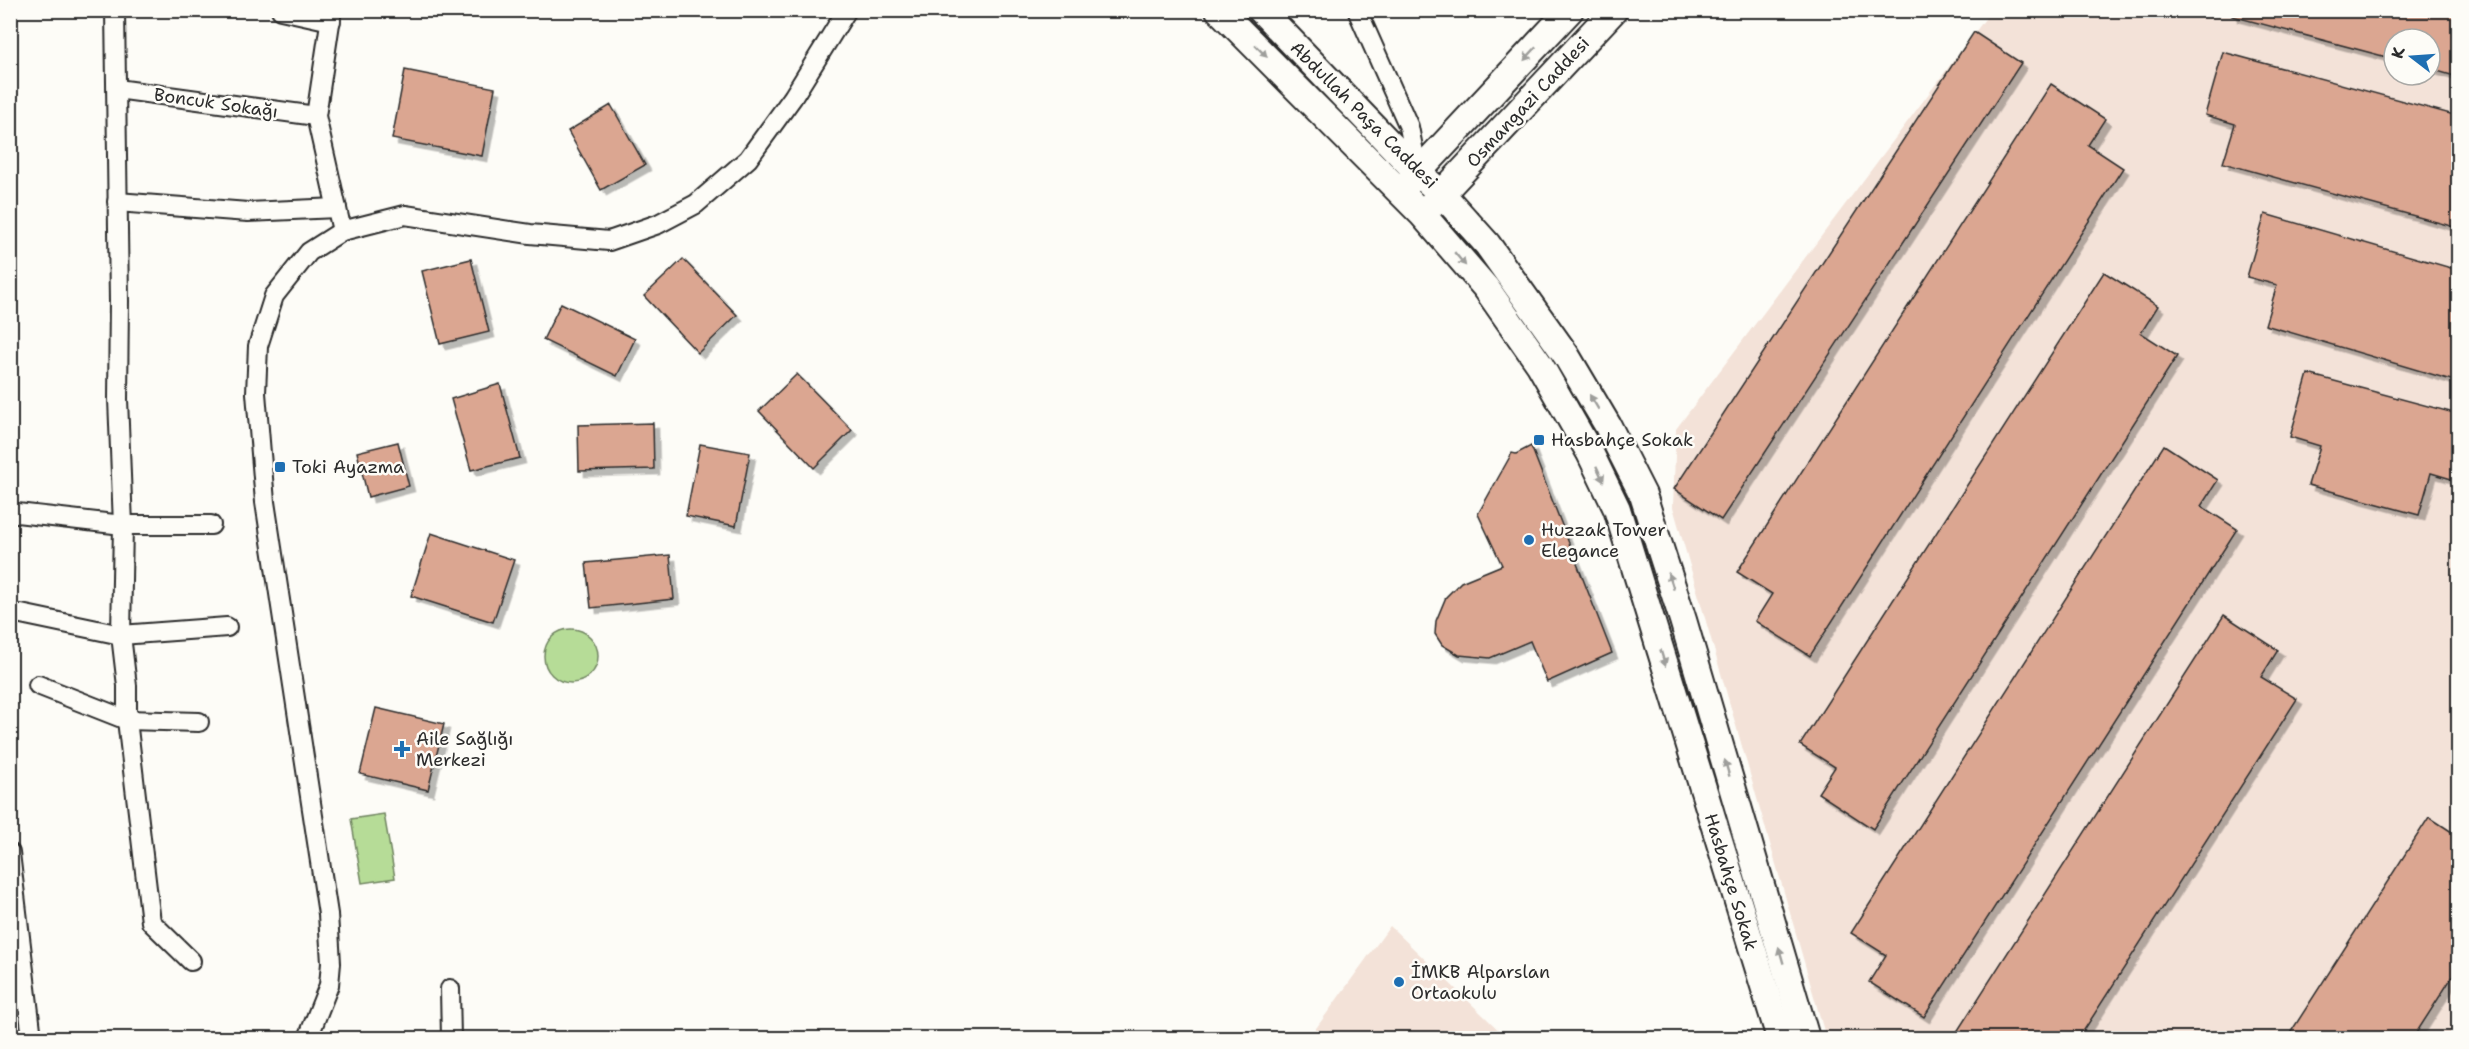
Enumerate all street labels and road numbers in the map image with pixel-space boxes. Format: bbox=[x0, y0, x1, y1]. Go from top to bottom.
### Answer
street label: Osmangazi Caddesi bbox=[1461, 31, 1595, 173]
street label: Abdullah Paşa Caddesi bbox=[1285, 36, 1443, 194]
street label: Boncuk Sokağı bbox=[153, 82, 279, 124]
street label: Hasbahçe Sokak bbox=[1699, 810, 1763, 954]

